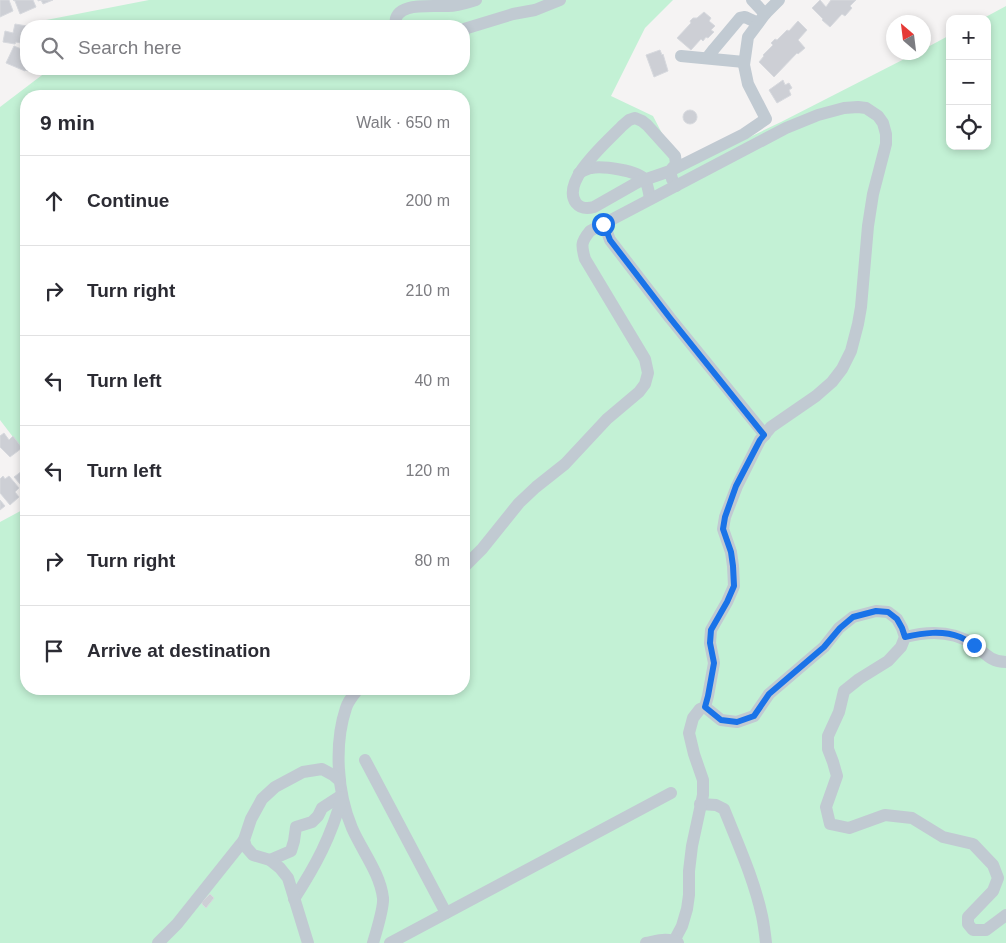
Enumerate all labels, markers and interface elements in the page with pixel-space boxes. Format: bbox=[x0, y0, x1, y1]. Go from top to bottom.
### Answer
north arrow bbox=[886, 15, 931, 60]
map controls bbox=[946, 15, 991, 150]
button: + bbox=[946, 15, 991, 60]
search box bbox=[20, 20, 470, 75]
icon: search bbox=[38, 34, 66, 62]
text: Search here bbox=[78, 37, 182, 58]
button: − bbox=[946, 60, 991, 105]
button: locate bbox=[946, 105, 991, 150]
text: 9 min bbox=[40, 111, 95, 134]
text: Walk · 650 m bbox=[356, 114, 450, 131]
icon: ahead bbox=[40, 187, 68, 215]
text: Continue bbox=[87, 190, 169, 211]
text: 200 m bbox=[406, 192, 450, 209]
route start bbox=[592, 213, 615, 236]
icon: right bbox=[40, 277, 68, 305]
text: Turn right bbox=[87, 280, 175, 301]
text: 210 m bbox=[406, 282, 450, 299]
icon: left bbox=[40, 367, 68, 395]
text: Turn left bbox=[87, 370, 162, 391]
text: 40 m bbox=[414, 372, 450, 389]
icon: left bbox=[40, 457, 68, 485]
text: Turn left bbox=[87, 460, 162, 481]
text: 120 m bbox=[406, 462, 450, 479]
icon: right bbox=[40, 547, 68, 575]
text: Turn right bbox=[87, 550, 175, 571]
text: 80 m bbox=[414, 552, 450, 569]
route end bbox=[963, 634, 986, 657]
icon: arrive bbox=[40, 637, 68, 665]
text: Arrive at destination bbox=[87, 640, 271, 661]

